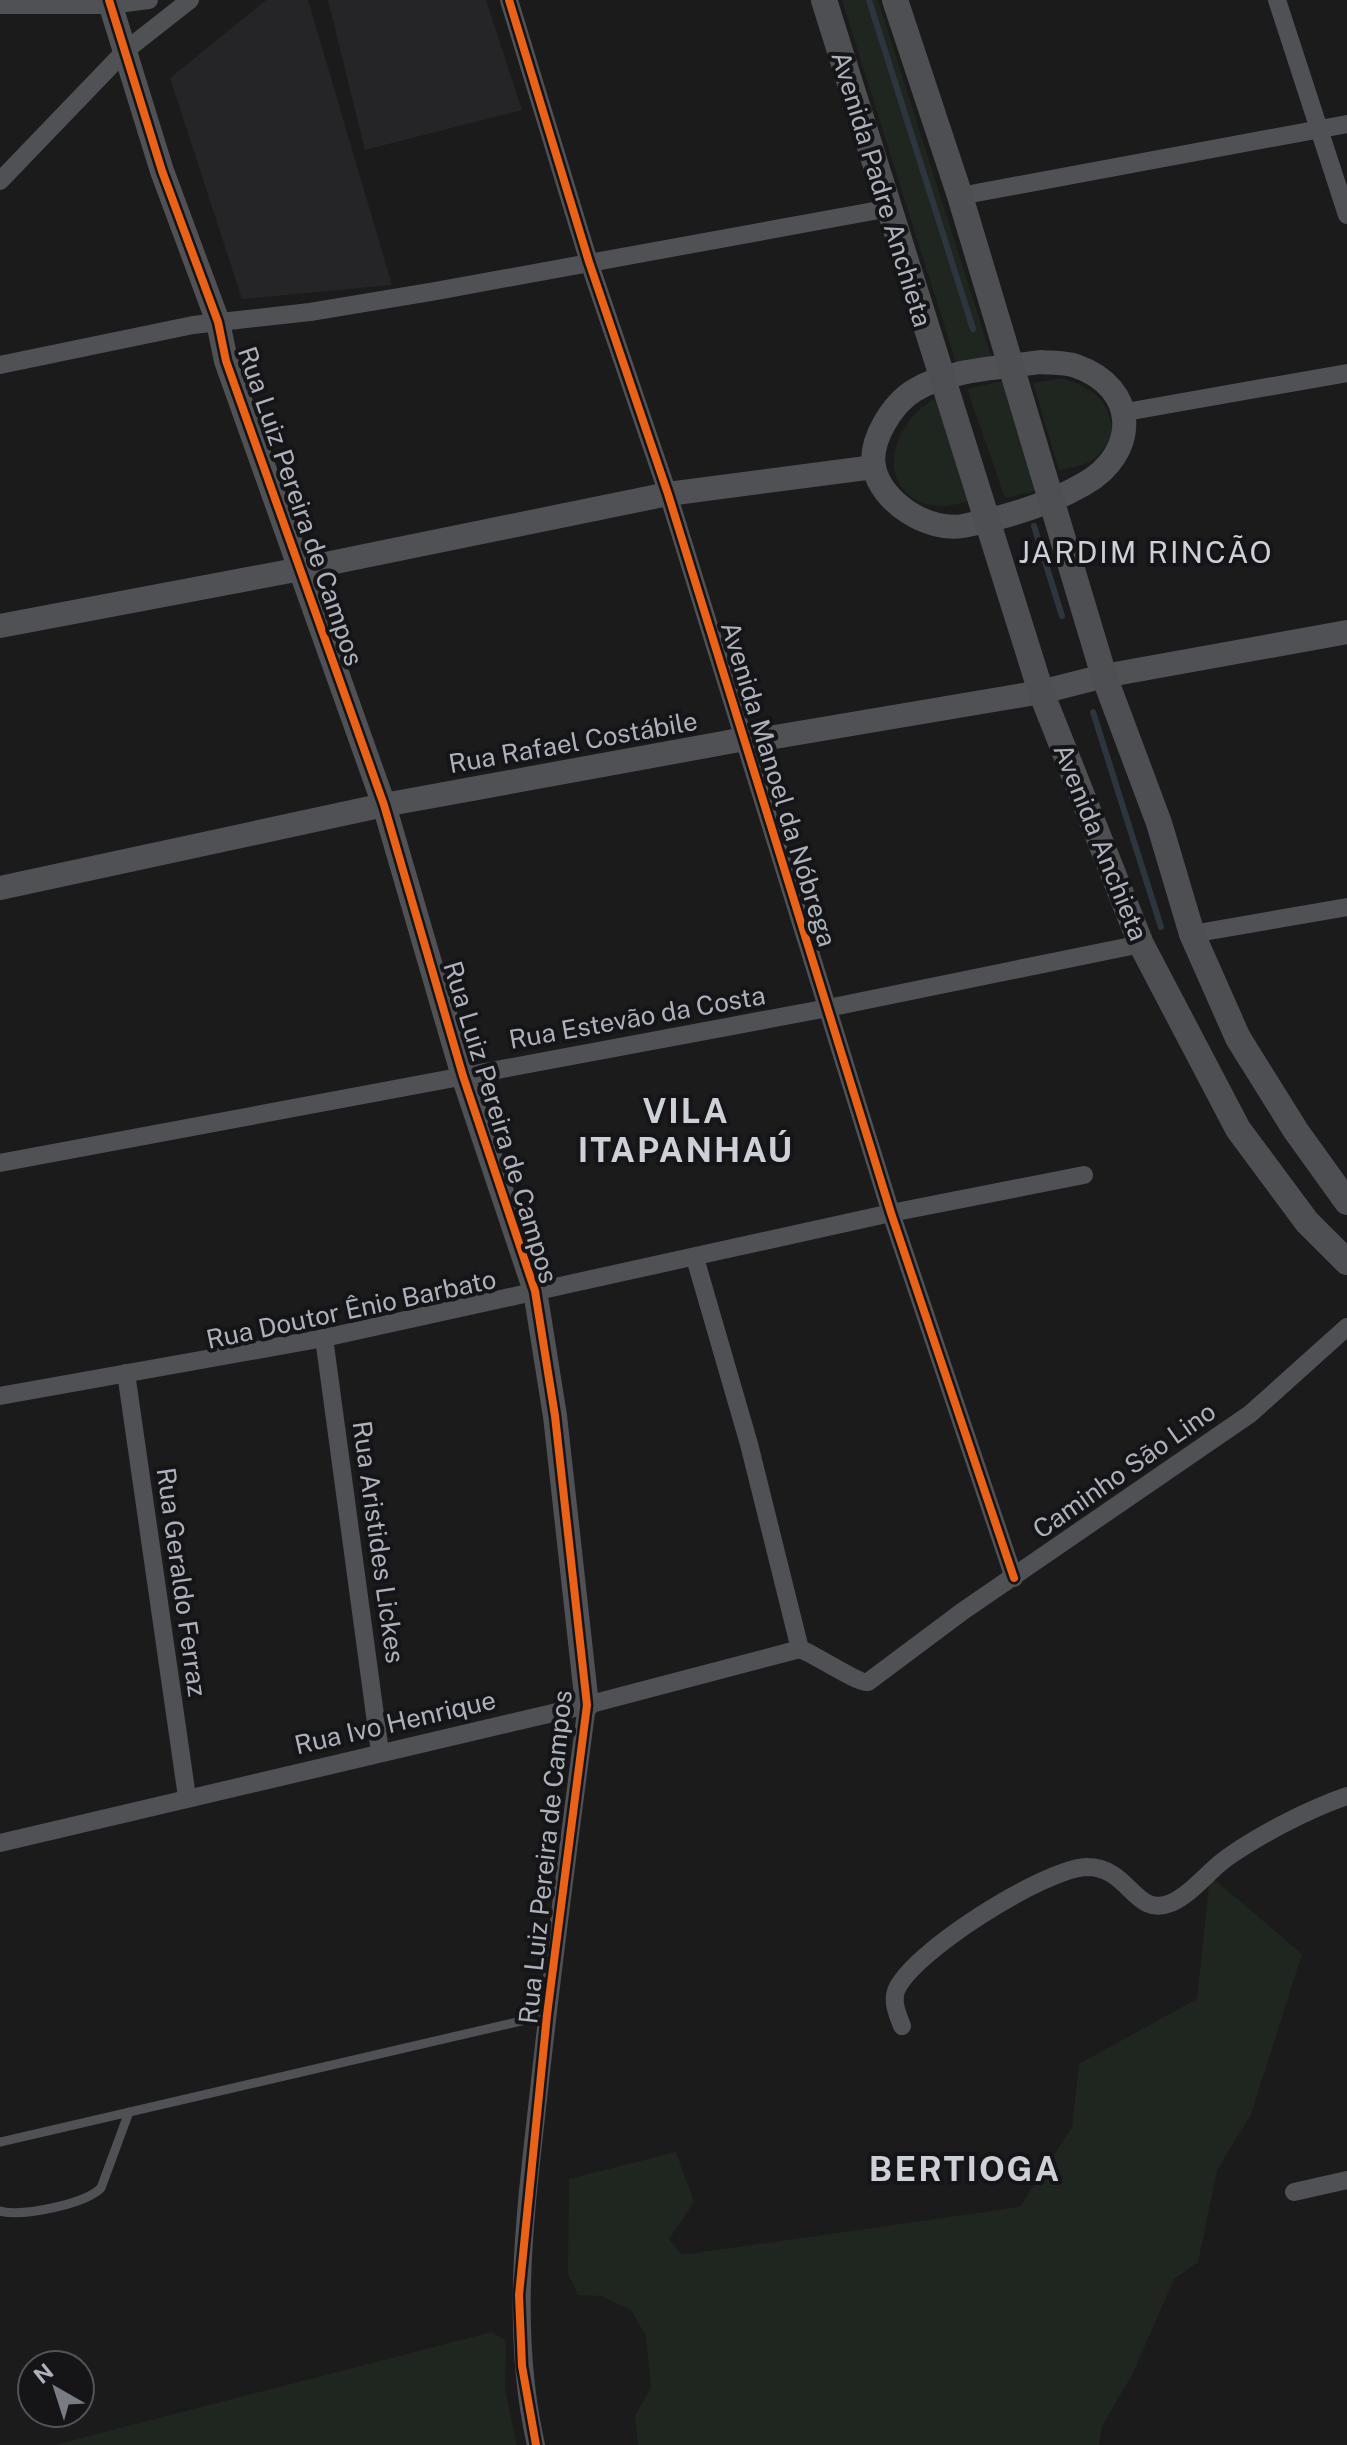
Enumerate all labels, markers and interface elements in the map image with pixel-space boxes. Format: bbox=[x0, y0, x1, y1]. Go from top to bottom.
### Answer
street label: Avenida Padre Anchieta bbox=[825, 47, 939, 331]
street label: Rua Luiz Pereira de Campos bbox=[232, 342, 370, 670]
district label: JARDIM RINCÃO bbox=[1018, 534, 1274, 570]
street label: Avenida Manoel da Nóbrega bbox=[715, 618, 843, 950]
street label: Rua Rafael Costábile bbox=[446, 705, 700, 779]
street label: Avenida Anchieta bbox=[1047, 739, 1155, 945]
street label: Rua Luiz Pereira de Campos bbox=[437, 957, 565, 1287]
street label: Rua Estevão da Costa bbox=[506, 979, 768, 1055]
district label: VILA ITAPANHAÚ bbox=[578, 1091, 794, 1170]
street label: Rua Doutor Ênio Barbato bbox=[203, 1263, 499, 1355]
street label: Caminho São Lino bbox=[1027, 1395, 1221, 1545]
street label: Rua Aristides Lickes bbox=[347, 1419, 411, 1665]
street label: Rua Geraldo Ferraz bbox=[151, 1465, 213, 1699]
street label: Rua Ivo Henrique bbox=[291, 1684, 499, 1760]
street label: Rua Luiz Pereira de Campos bbox=[512, 1689, 578, 2025]
district label: BERTIOGA bbox=[869, 2149, 1061, 2189]
north arrow bbox=[16, 2349, 96, 2429]
text: N bbox=[29, 2358, 58, 2389]

